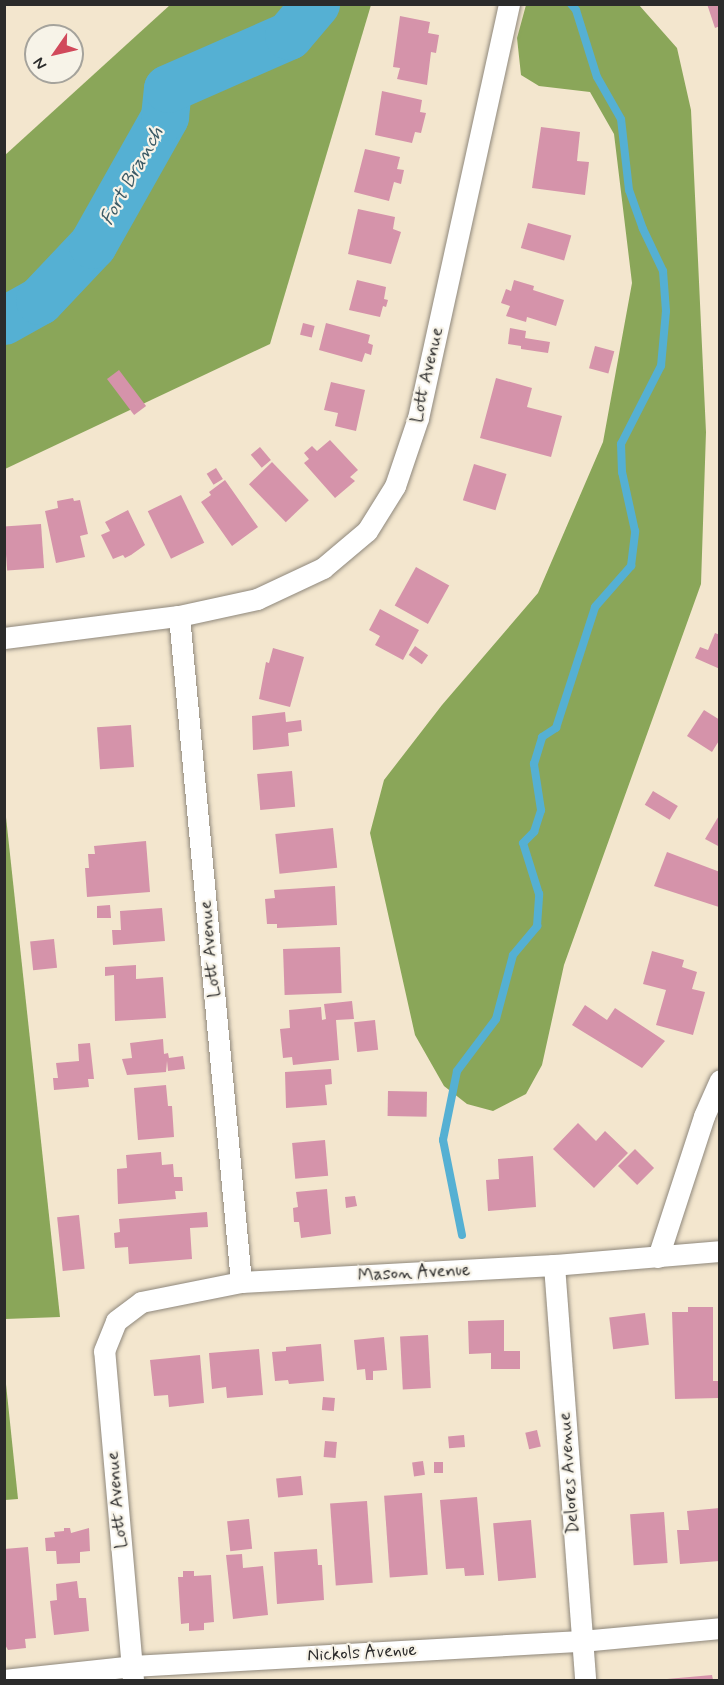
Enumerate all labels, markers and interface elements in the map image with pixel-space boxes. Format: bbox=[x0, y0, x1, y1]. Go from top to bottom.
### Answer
north arrow bbox=[24, 24, 84, 84]
text: N bbox=[29, 53, 52, 74]
water label: Fort Branch bbox=[95, 123, 169, 229]
street label: Lott Avenue bbox=[406, 325, 448, 425]
street label: Lott Avenue bbox=[195, 900, 225, 998]
street label: Mason Avenue bbox=[356, 1259, 472, 1287]
street label: Delores Avenue bbox=[554, 1414, 584, 1532]
street label: Lott Avenue bbox=[102, 1451, 132, 1549]
street label: Nickols Avenue bbox=[305, 1639, 419, 1667]

